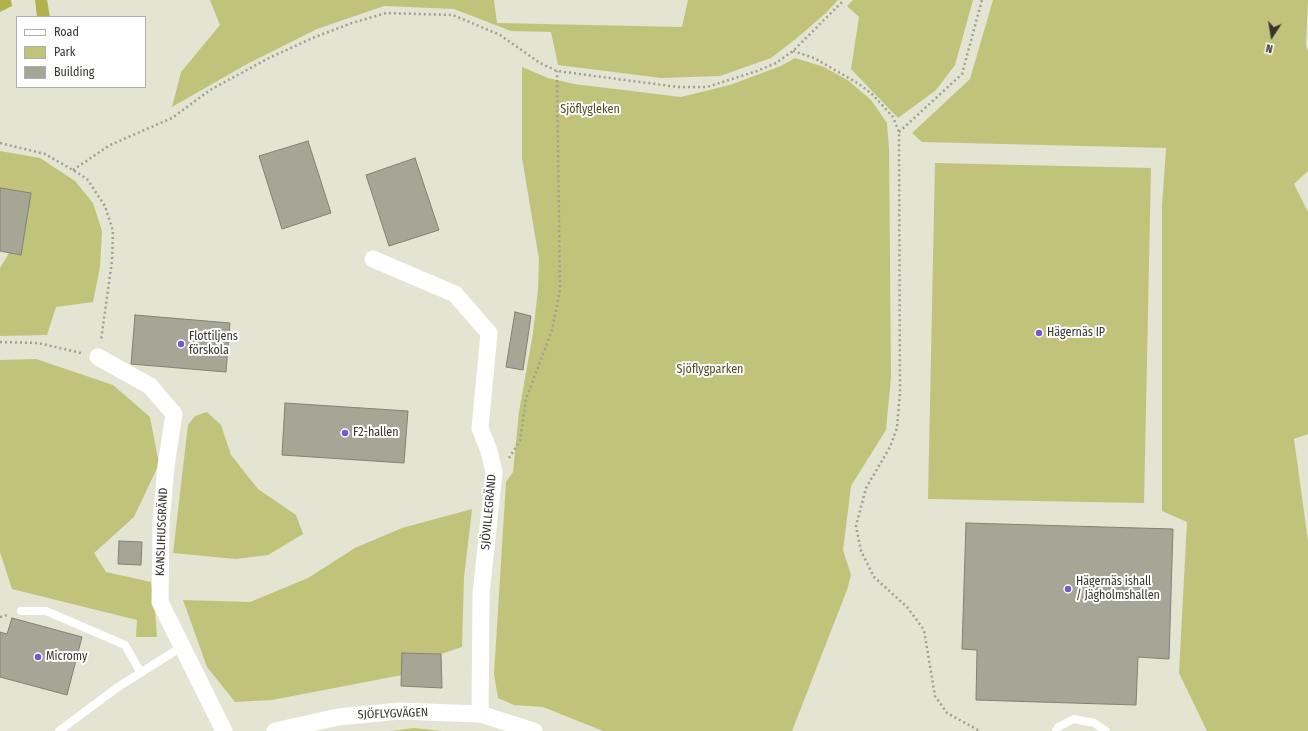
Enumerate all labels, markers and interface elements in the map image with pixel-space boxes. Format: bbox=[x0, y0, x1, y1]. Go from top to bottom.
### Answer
legend bbox=[16, 16, 146, 88]
north arrow bbox=[1252, 16, 1292, 56]
text: Road bbox=[54, 25, 79, 39]
text: N bbox=[1265, 41, 1274, 55]
text: Park bbox=[54, 45, 75, 59]
text: Building bbox=[54, 65, 94, 79]
park label: Sjöflygleken bbox=[560, 103, 620, 117]
place label: Hägernäs IP bbox=[1047, 326, 1105, 340]
marker: Hägernäs IP bbox=[1034, 328, 1044, 338]
place label: Flottiljens förskola bbox=[189, 330, 238, 358]
marker: Flottiljens förskola bbox=[176, 339, 186, 349]
park label: Sjöflygparken bbox=[677, 363, 743, 377]
place label: F2-hallen bbox=[353, 426, 399, 440]
marker: F2-hallen bbox=[340, 428, 350, 438]
street label: SJÖVILLEGRÄND bbox=[479, 474, 499, 550]
street label: KANSLIHUSGRÄND bbox=[153, 488, 171, 576]
place label: Hägernäs ishall / Jägholmshallen bbox=[1076, 575, 1160, 603]
marker: Hägernäs ishall / Jägholmshallen bbox=[1063, 584, 1073, 594]
place label: Micromy bbox=[46, 650, 87, 664]
marker: Micromy bbox=[33, 652, 43, 662]
street label: SJÖFLYGVÄGEN bbox=[357, 706, 429, 722]

